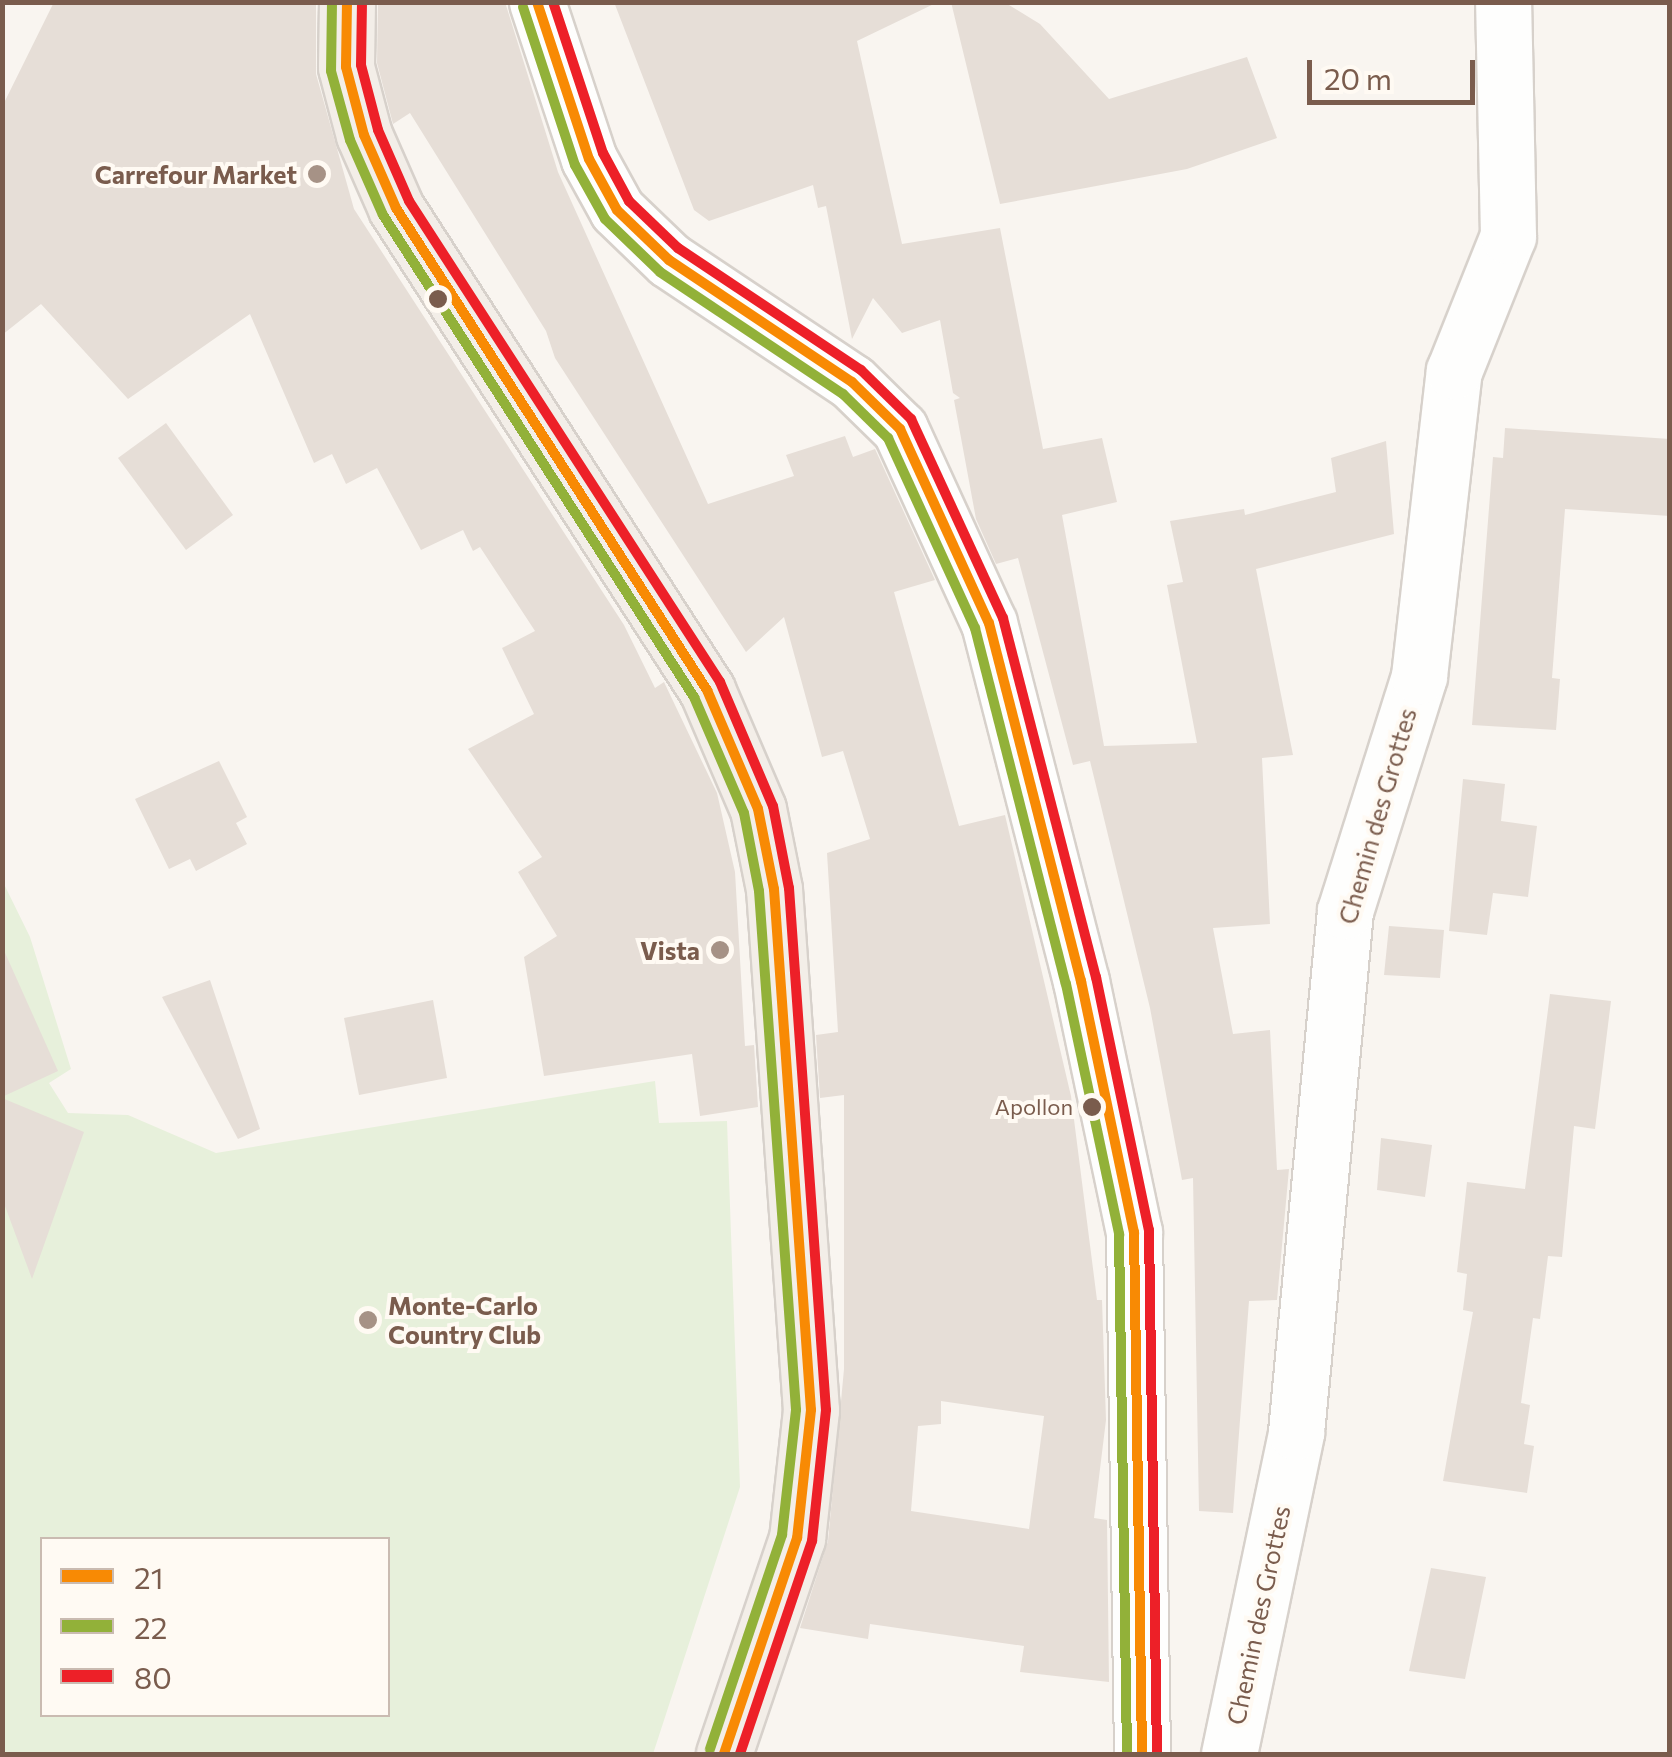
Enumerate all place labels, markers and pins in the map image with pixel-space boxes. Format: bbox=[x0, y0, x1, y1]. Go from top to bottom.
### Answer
place label: Carrefour Market bbox=[95, 159, 297, 189]
marker: Carrefour Market bbox=[306, 163, 328, 185]
unlabelled marker bbox=[428, 289, 448, 309]
place label: Vista bbox=[640, 935, 700, 965]
marker: Vista bbox=[709, 939, 731, 961]
place label: Apollon bbox=[995, 1094, 1073, 1120]
marker: Apollon bbox=[1082, 1097, 1102, 1117]
place label: Monte-Carlo Country Club bbox=[388, 1291, 541, 1350]
marker: Monte-Carlo Country Club bbox=[357, 1309, 379, 1331]

